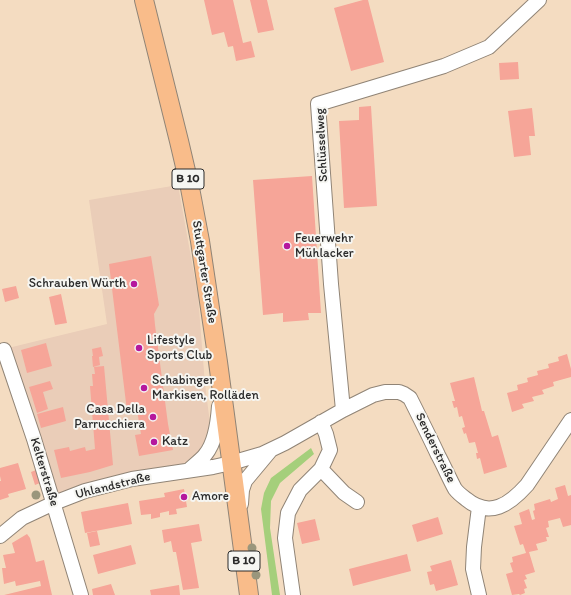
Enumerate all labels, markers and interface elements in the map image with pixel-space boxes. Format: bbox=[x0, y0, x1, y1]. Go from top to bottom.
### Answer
street label: Schlüsselweg bbox=[312, 108, 332, 182]
road number: B 10 bbox=[172, 169, 204, 189]
street label: Stuttgarter Straße bbox=[188, 220, 220, 324]
place label: Feuerwehr Mühlacker bbox=[295, 231, 354, 262]
marker: Feuerwehr Mühlacker bbox=[282, 241, 292, 251]
place label: Schrauben Würth bbox=[29, 276, 126, 292]
marker: Schrauben Würth bbox=[129, 279, 139, 289]
place label: Lifestyle Sports Club bbox=[147, 333, 212, 364]
marker: Lifestyle Sports Club bbox=[134, 343, 144, 353]
place label: Schabinger Markisen, Rolläden bbox=[152, 373, 259, 404]
marker: Schabinger Markisen, Rolläden bbox=[139, 383, 149, 393]
place label: Casa Della Parrucchiera bbox=[74, 402, 145, 433]
street label: Senderstraße bbox=[411, 410, 459, 486]
marker: Casa Della Parrucchiera bbox=[148, 412, 158, 422]
place label: Katz bbox=[162, 434, 188, 450]
street label: Kelterstraße bbox=[26, 436, 62, 508]
marker: Katz bbox=[149, 437, 159, 447]
street label: Uhlandstraße bbox=[74, 469, 152, 503]
place label: Amore bbox=[192, 489, 229, 505]
marker: Amore bbox=[179, 492, 189, 502]
road number: B 10 bbox=[228, 551, 260, 571]

